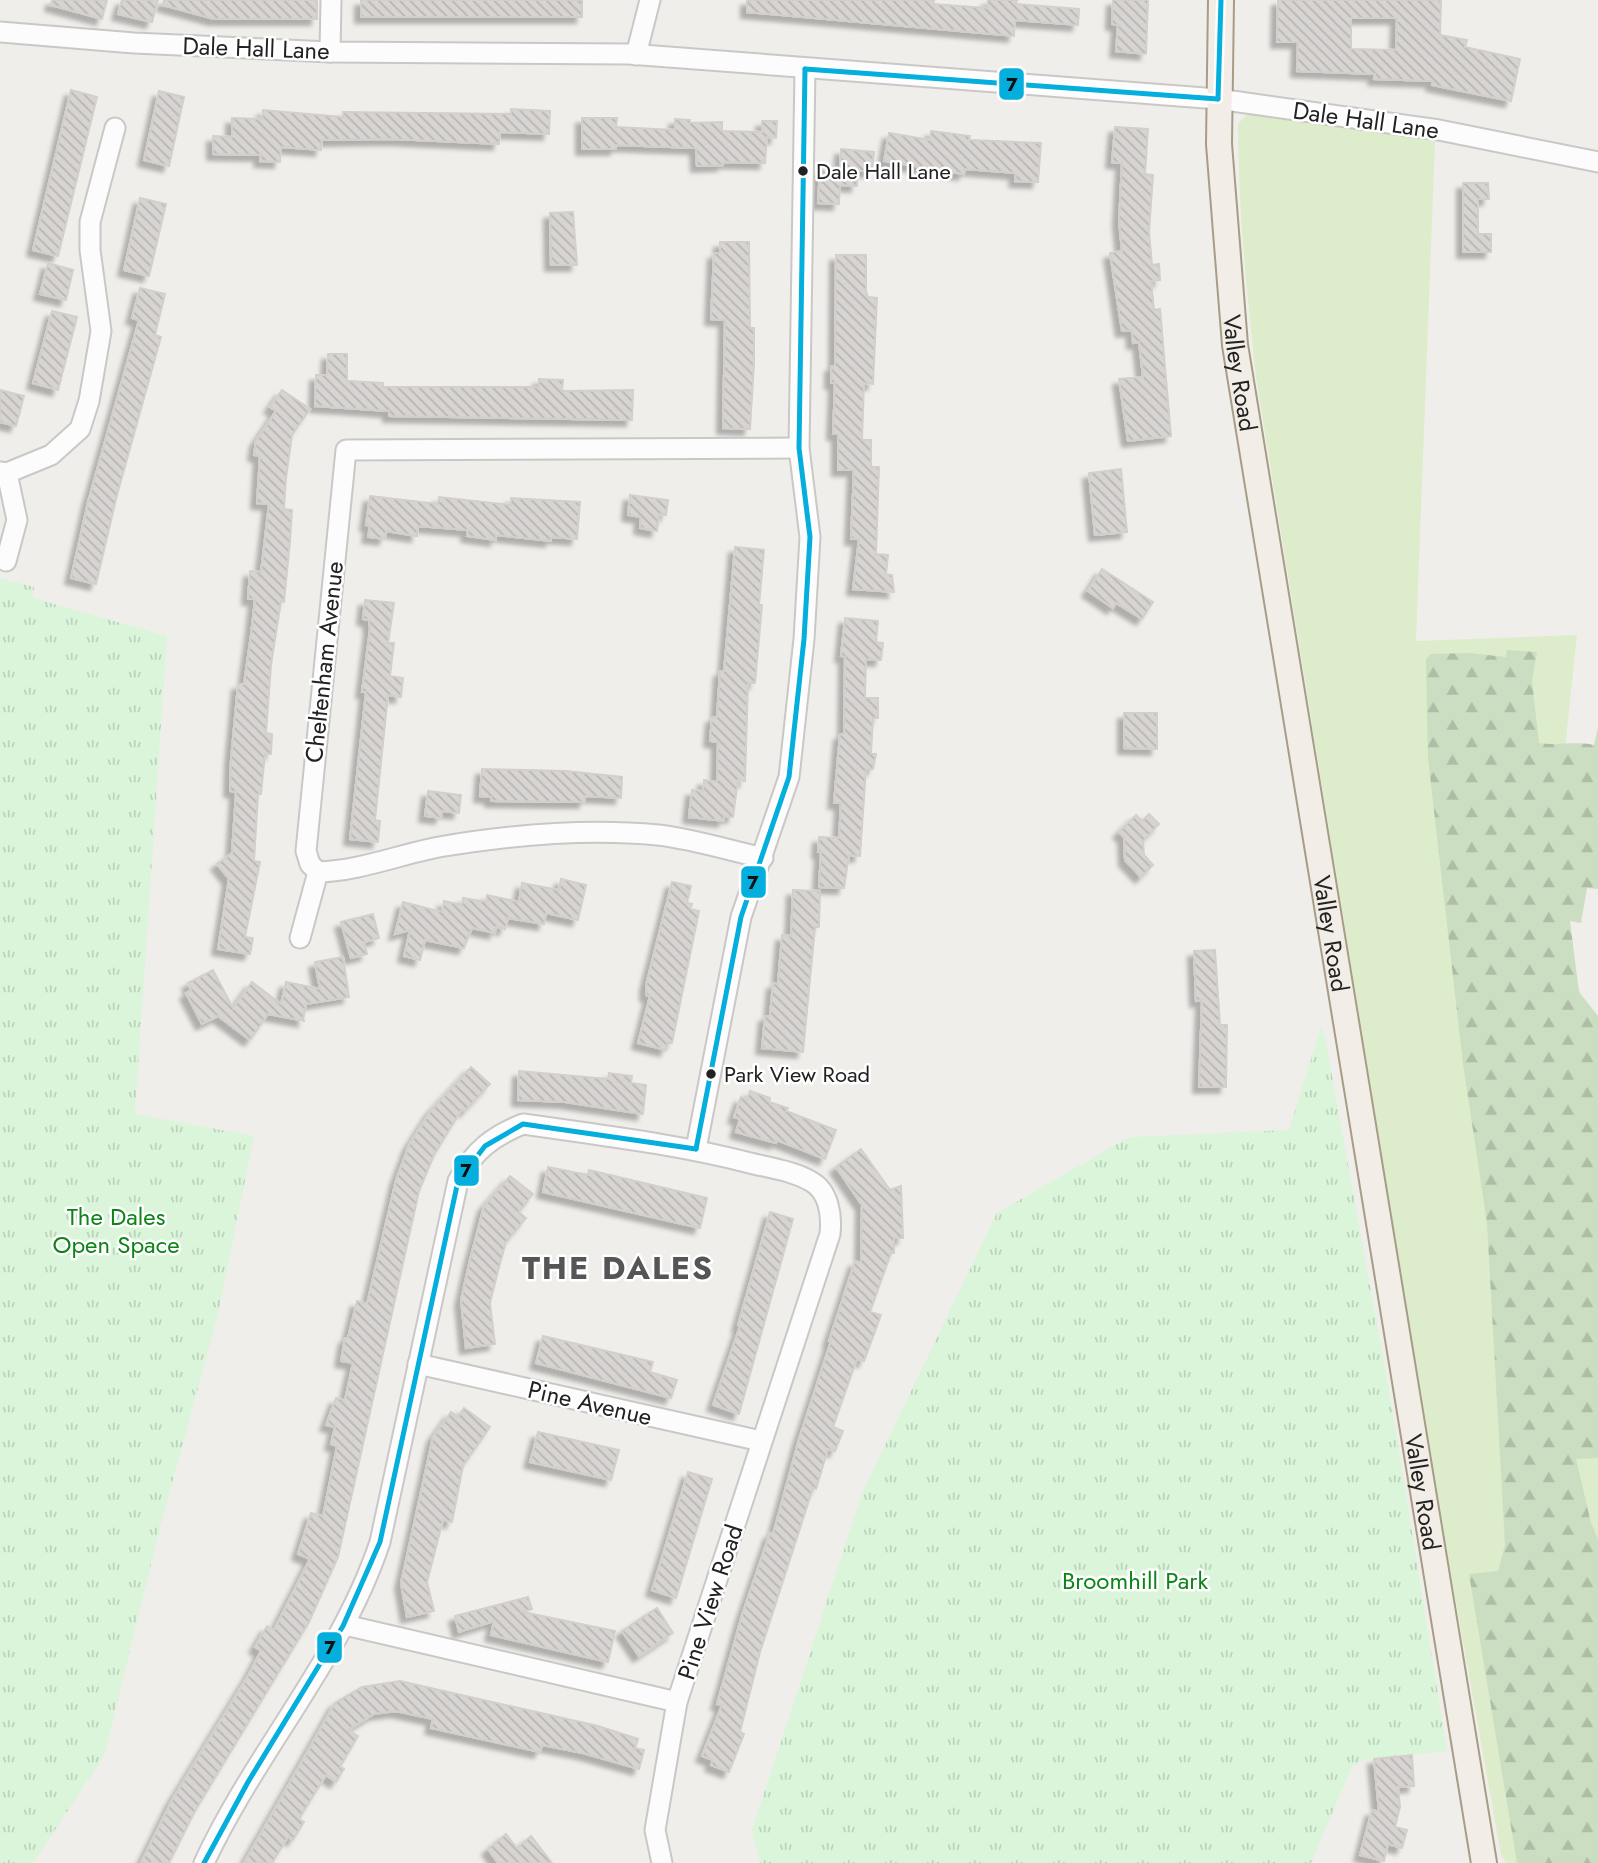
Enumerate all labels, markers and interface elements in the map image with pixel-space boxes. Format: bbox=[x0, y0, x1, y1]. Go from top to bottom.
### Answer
street label: Dale Hall Lane bbox=[182, 28, 330, 68]
line badge: 7 bbox=[998, 67, 1025, 101]
text: 7 bbox=[1006, 71, 1018, 98]
street label: Dale Hall Lane bbox=[1291, 92, 1441, 148]
place label: Dale Hall Lane bbox=[816, 155, 951, 187]
marker: Dale Hall Lane bbox=[796, 164, 810, 178]
street label: Valley Road bbox=[1215, 313, 1266, 434]
street label: Cheltenham Avenue bbox=[296, 559, 352, 765]
line badge: 7 bbox=[740, 865, 767, 899]
text: 7 bbox=[747, 869, 759, 896]
street label: Valley Road bbox=[1305, 873, 1358, 994]
place label: Park View Road bbox=[724, 1058, 870, 1090]
marker: Park View Road bbox=[704, 1067, 718, 1081]
line badge: 7 bbox=[453, 1154, 480, 1187]
text: 7 bbox=[460, 1157, 472, 1184]
park label: The Dales Open Space bbox=[52, 1199, 180, 1262]
district label: THE DALES bbox=[522, 1245, 714, 1291]
street label: Pine Avenue bbox=[525, 1372, 655, 1434]
street label: Valley Road bbox=[1396, 1431, 1450, 1553]
street label: Pine View Road bbox=[668, 1520, 752, 1684]
park label: Broomhill Park bbox=[1062, 1563, 1208, 1598]
line badge: 7 bbox=[316, 1631, 343, 1664]
text: 7 bbox=[324, 1634, 336, 1661]

